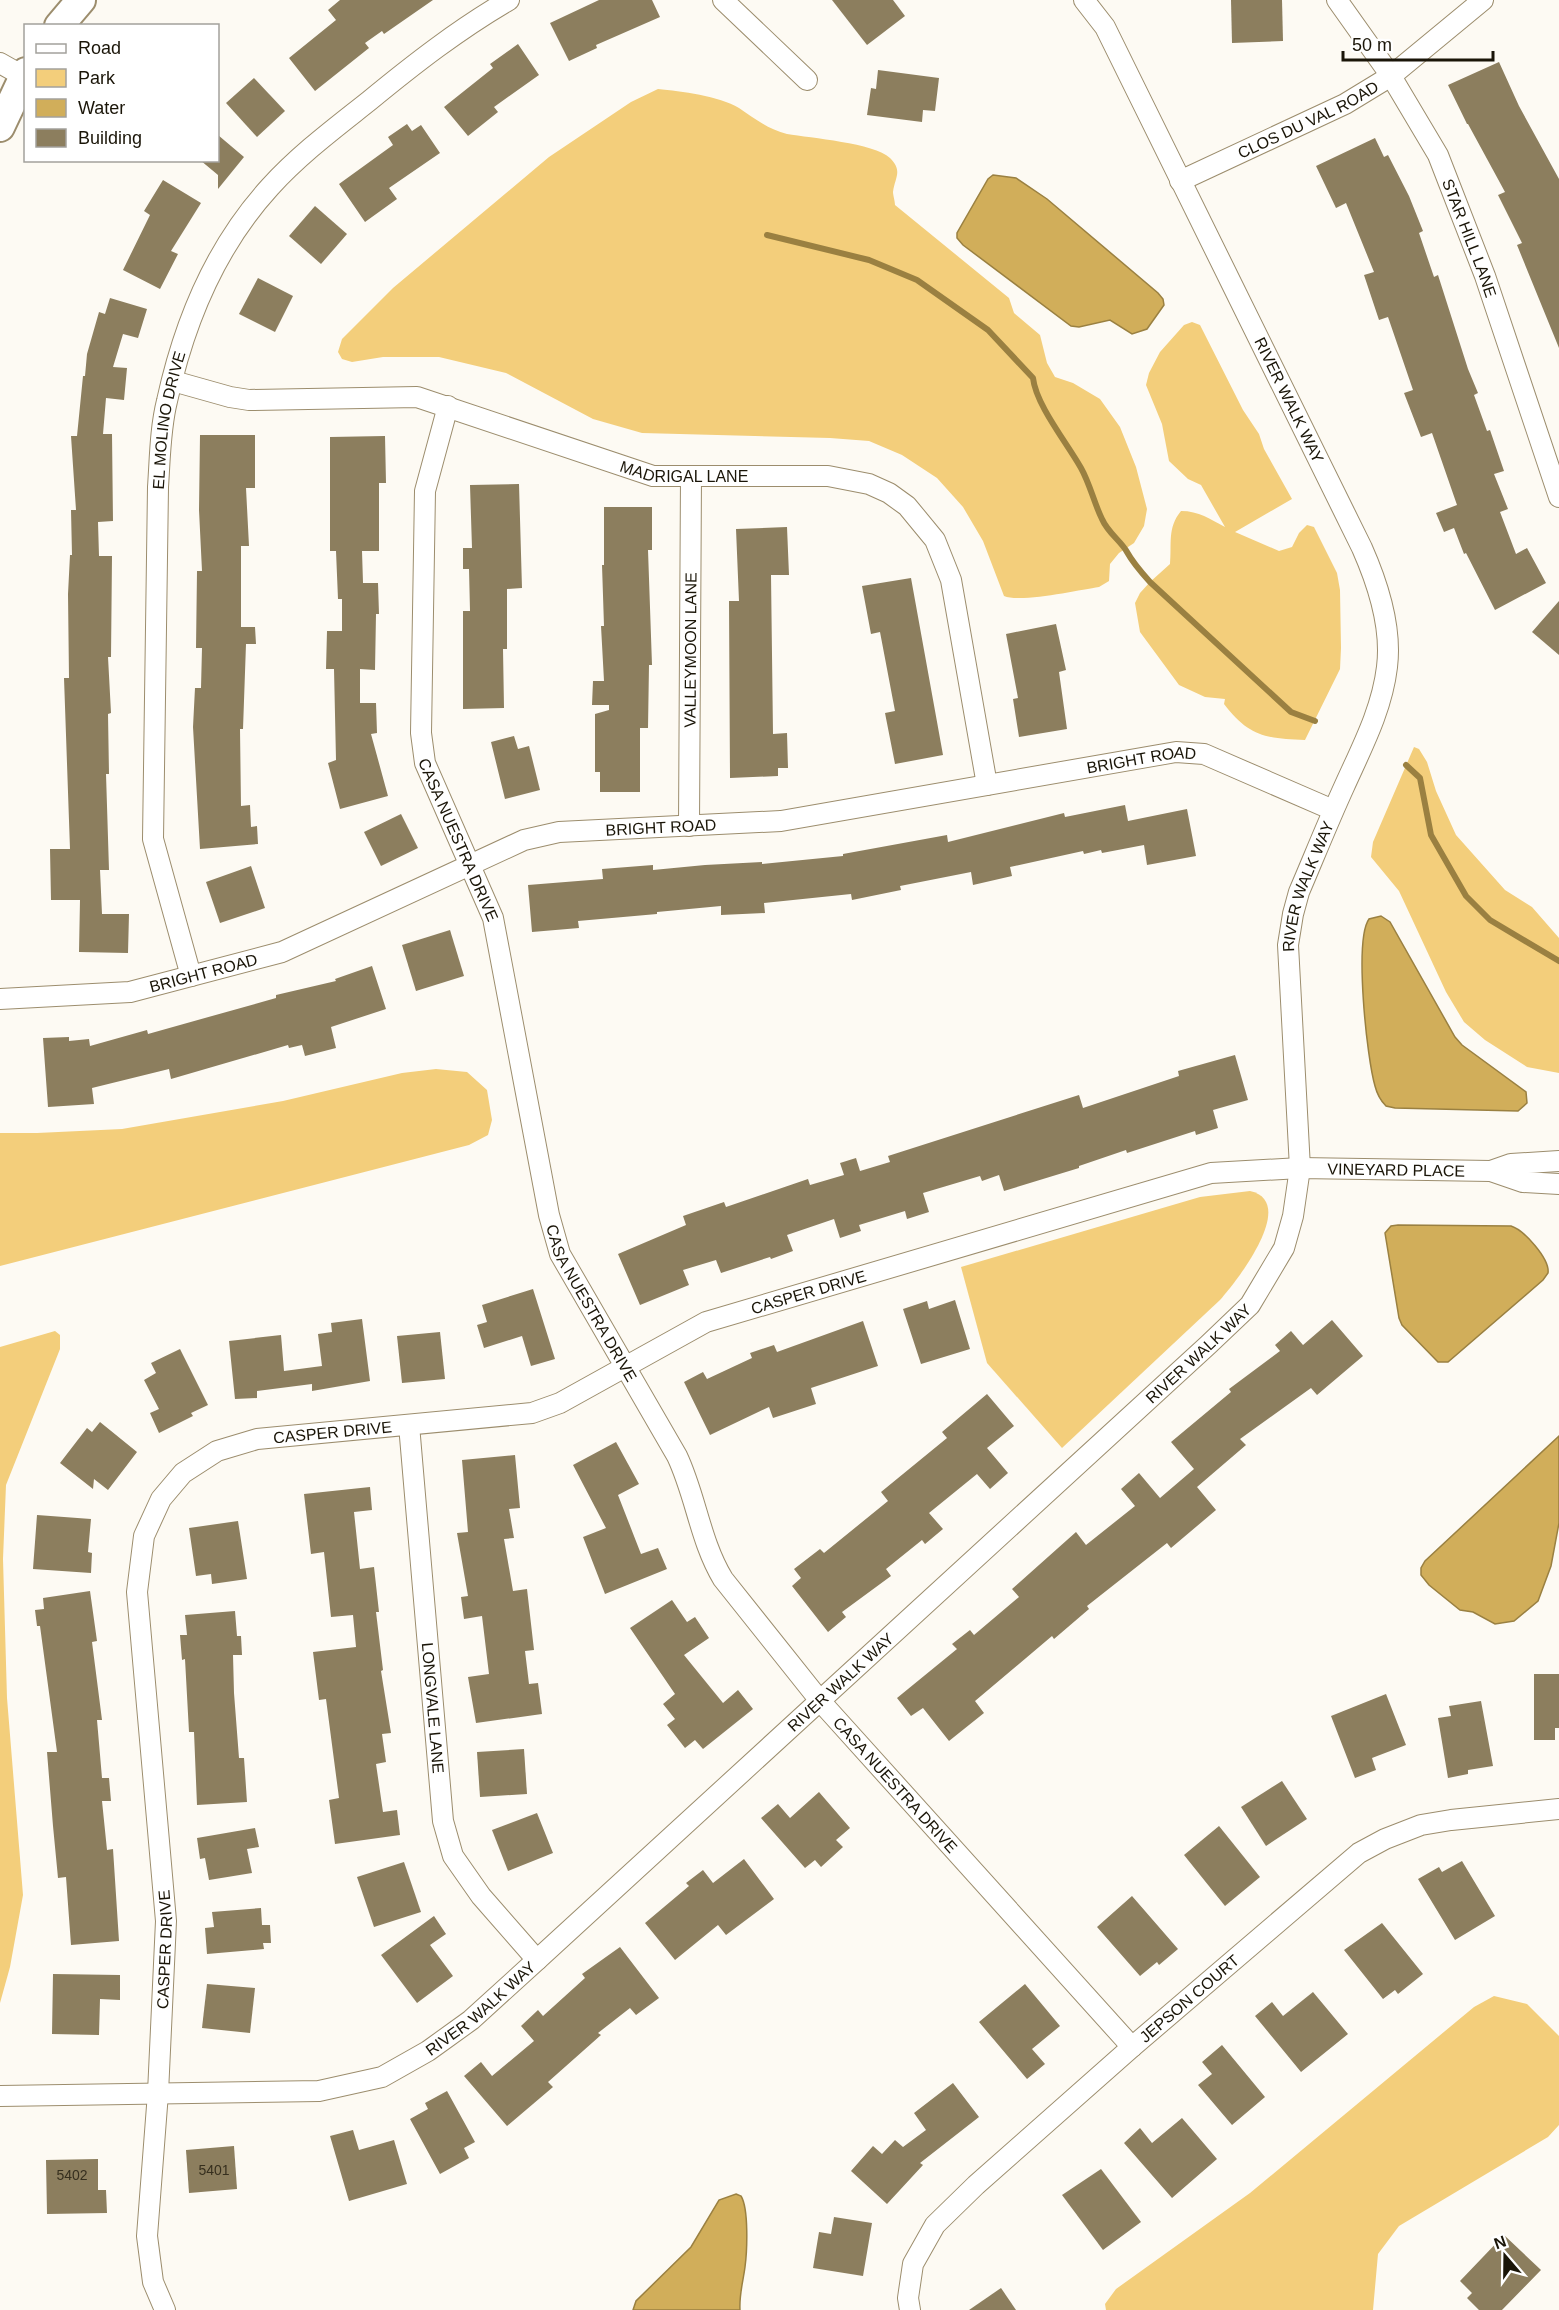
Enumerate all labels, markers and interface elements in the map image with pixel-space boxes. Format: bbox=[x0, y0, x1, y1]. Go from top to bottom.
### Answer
legend bbox=[24, 24, 219, 162]
scale bar bbox=[1343, 24, 1493, 62]
text: 50 m bbox=[1352, 35, 1392, 55]
text: Road bbox=[78, 38, 121, 58]
text: Park bbox=[78, 68, 116, 88]
street label: CLOS DU VAL ROAD bbox=[1235, 77, 1381, 161]
text: Water bbox=[78, 98, 125, 118]
text: Building bbox=[78, 128, 142, 148]
street label: STAR HILL LANE bbox=[1440, 176, 1500, 299]
street label: RIVER WALK WAY bbox=[1251, 335, 1327, 466]
street label: EL MOLINO DRIVE bbox=[149, 349, 188, 490]
street label: MADRIGAL LANE bbox=[618, 457, 748, 485]
street label: VALLEYMOON LANE bbox=[681, 572, 699, 728]
street label: BRIGHT ROAD bbox=[1085, 743, 1197, 776]
street label: CASA NUESTRA DRIVE bbox=[415, 756, 502, 924]
street label: BRIGHT ROAD bbox=[605, 816, 717, 838]
street label: RIVER WALK WAY bbox=[1279, 818, 1337, 952]
street label: BRIGHT ROAD bbox=[148, 950, 259, 995]
street label: VINEYARD PLACE bbox=[1327, 1160, 1465, 1179]
street label: CASA NUESTRA DRIVE bbox=[544, 1222, 640, 1384]
street label: CASPER DRIVE bbox=[749, 1267, 868, 1317]
street label: RIVER WALK WAY bbox=[1142, 1300, 1255, 1406]
street label: CASPER DRIVE bbox=[272, 1418, 393, 1446]
street label: RIVER WALK WAY bbox=[784, 1629, 897, 1735]
street label: LONGVALE LANE bbox=[419, 1642, 447, 1774]
street label: CASA NUESTRA DRIVE bbox=[830, 1714, 961, 1856]
street label: CASPER DRIVE bbox=[153, 1889, 175, 2009]
street label: JEPSON COURT bbox=[1136, 1951, 1242, 2045]
street label: RIVER WALK WAY bbox=[422, 1958, 539, 2059]
house number: 5401 bbox=[198, 2162, 230, 2178]
house number: 5402 bbox=[56, 2167, 88, 2183]
north arrow bbox=[1475, 2226, 1535, 2286]
text: N bbox=[1492, 2232, 1508, 2252]

